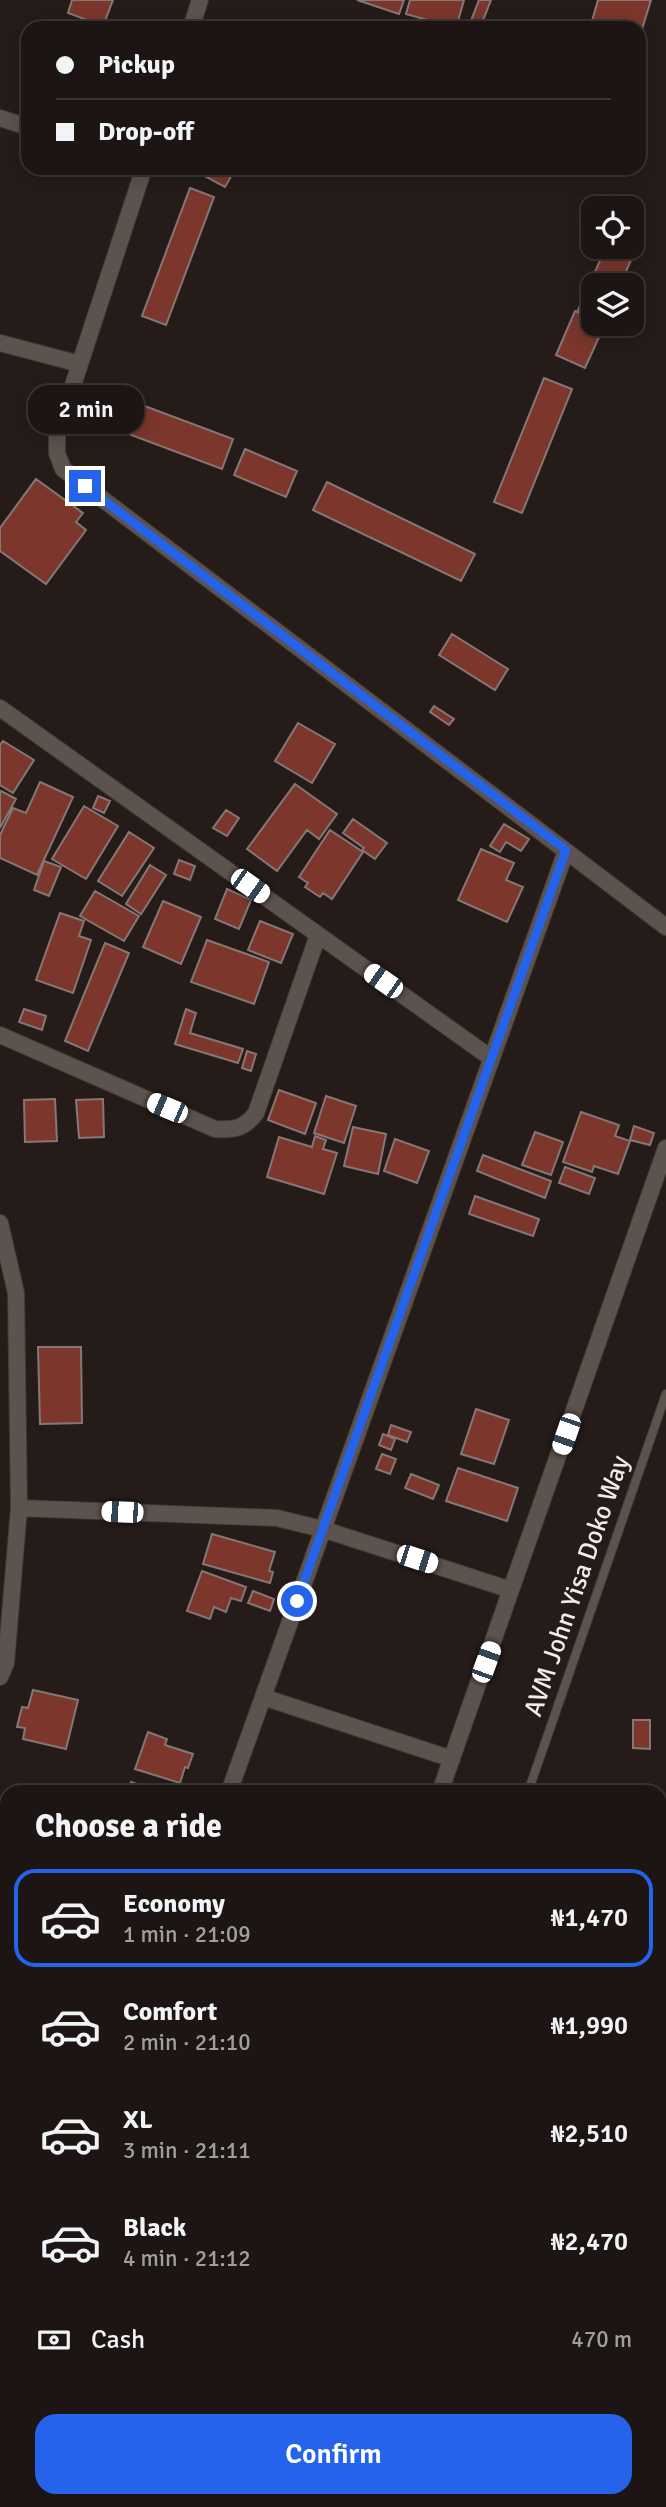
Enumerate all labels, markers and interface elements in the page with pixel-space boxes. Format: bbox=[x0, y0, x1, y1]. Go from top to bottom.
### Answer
text: Pickup bbox=[98, 49, 175, 81]
text: Drop-off bbox=[98, 116, 194, 148]
map controls bbox=[581, 196, 644, 336]
button: locate bbox=[581, 196, 644, 259]
button: layers bbox=[581, 273, 644, 336]
callout: 2 min bbox=[27, 384, 143, 434]
text: 2 min bbox=[58, 395, 114, 424]
route end bbox=[69, 470, 101, 502]
car bbox=[227, 865, 274, 907]
car bbox=[360, 960, 407, 1002]
car bbox=[144, 1090, 191, 1126]
car bbox=[550, 1411, 583, 1457]
street label: AVM John Yisa Doko Way bbox=[517, 1451, 637, 1721]
car bbox=[101, 1501, 144, 1523]
car bbox=[394, 1543, 441, 1575]
route start bbox=[281, 1585, 313, 1617]
car bbox=[469, 1639, 504, 1685]
text: Choose a ride bbox=[35, 1807, 222, 1846]
icon: car bbox=[39, 1887, 102, 1950]
text: Economy bbox=[123, 1888, 225, 1920]
text: ₦1,470 bbox=[550, 1902, 628, 1934]
text: 1 min · 21:09 bbox=[123, 1920, 251, 1949]
icon: car bbox=[39, 1995, 102, 2058]
text: Comfort bbox=[123, 1996, 217, 2028]
text: ₦1,990 bbox=[550, 2010, 628, 2042]
text: 2 min · 21:10 bbox=[123, 2028, 251, 2057]
icon: car bbox=[39, 2103, 102, 2166]
text: XL bbox=[123, 2104, 153, 2136]
text: ₦2,510 bbox=[550, 2118, 628, 2150]
text: 3 min · 21:11 bbox=[123, 2136, 251, 2165]
icon: car bbox=[39, 2211, 102, 2274]
text: Black bbox=[123, 2212, 186, 2244]
text: ₦2,470 bbox=[550, 2226, 628, 2258]
text: 4 min · 21:12 bbox=[123, 2244, 251, 2273]
icon: cash bbox=[35, 2321, 73, 2359]
text: Cash bbox=[91, 2324, 145, 2356]
text: 470 m bbox=[571, 2325, 632, 2354]
button: Confirm bbox=[35, 2414, 632, 2494]

